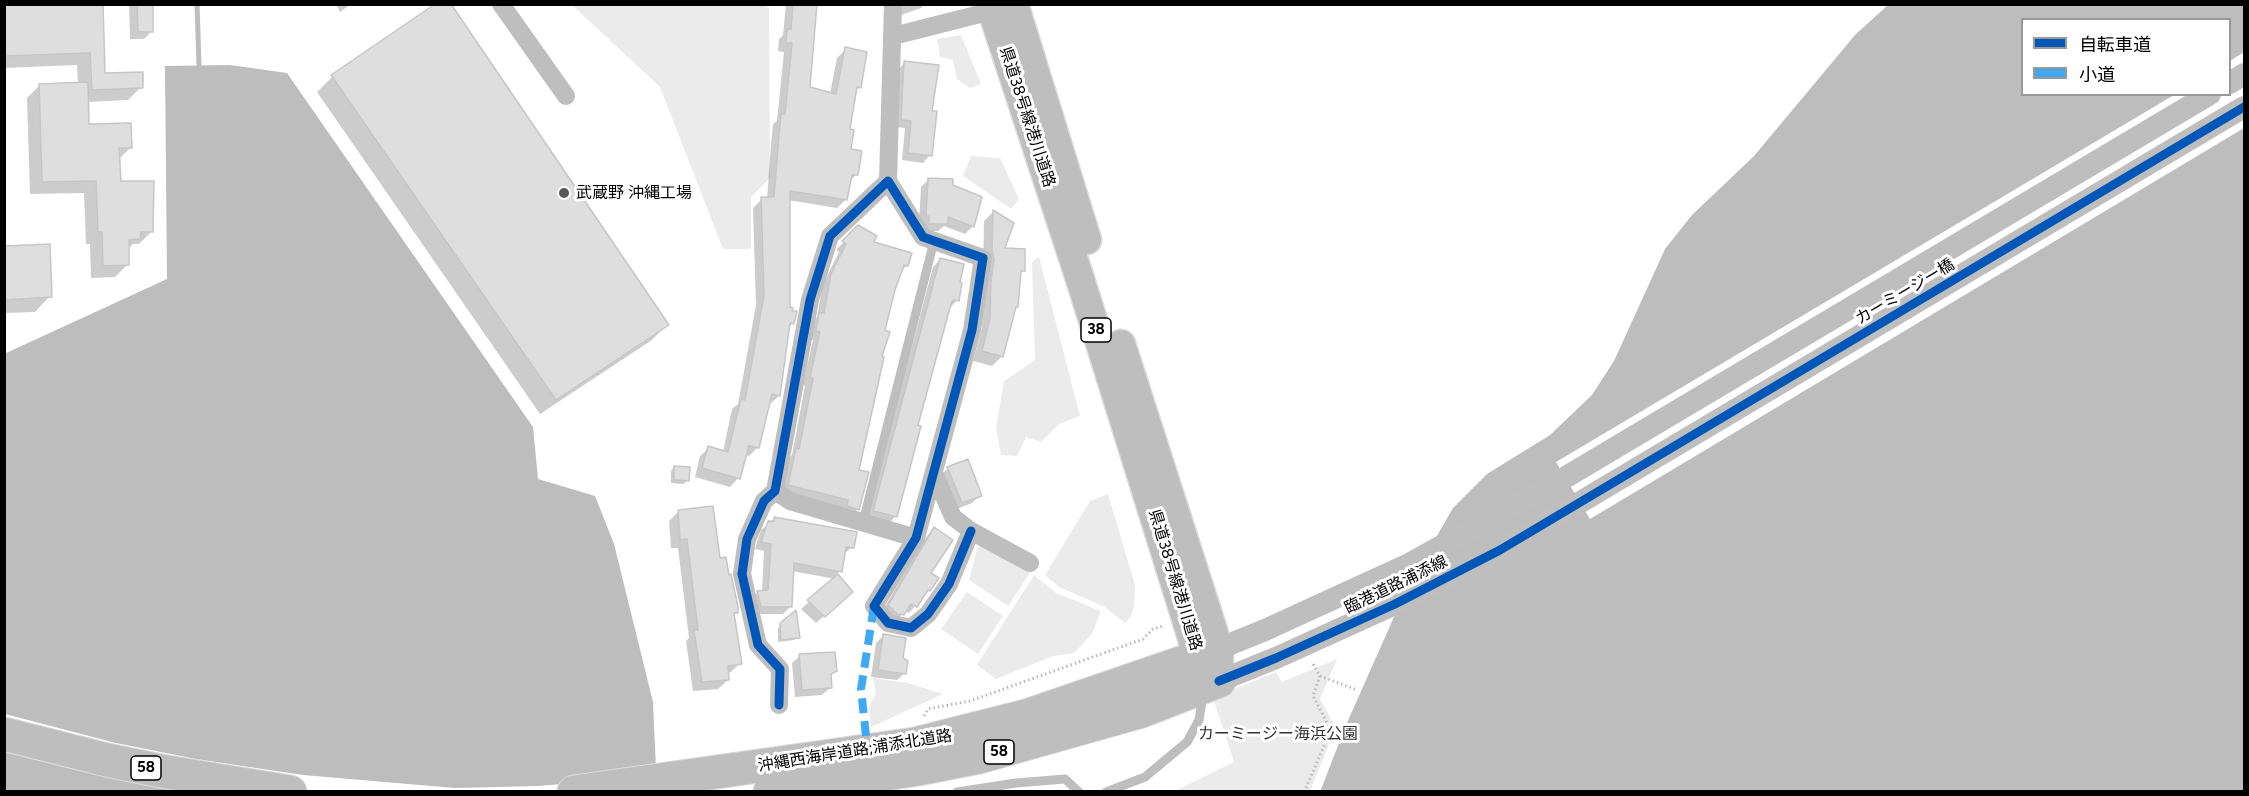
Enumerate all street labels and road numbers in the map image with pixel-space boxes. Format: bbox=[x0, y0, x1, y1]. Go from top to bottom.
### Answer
street label: 県道38号線港川道路 bbox=[995, 44, 1059, 190]
street label: カーミージー橋 bbox=[1852, 255, 1958, 329]
road number: 38 bbox=[1081, 318, 1111, 342]
street label: 県道38号線港川道路 bbox=[1144, 507, 1206, 653]
street label: 臨港道路浦添線 bbox=[1341, 552, 1451, 618]
street label: 沖縄西海岸道路;浦添北道路 bbox=[757, 726, 953, 776]
road number: 58 bbox=[984, 740, 1014, 764]
road number: 58 bbox=[131, 756, 161, 780]

